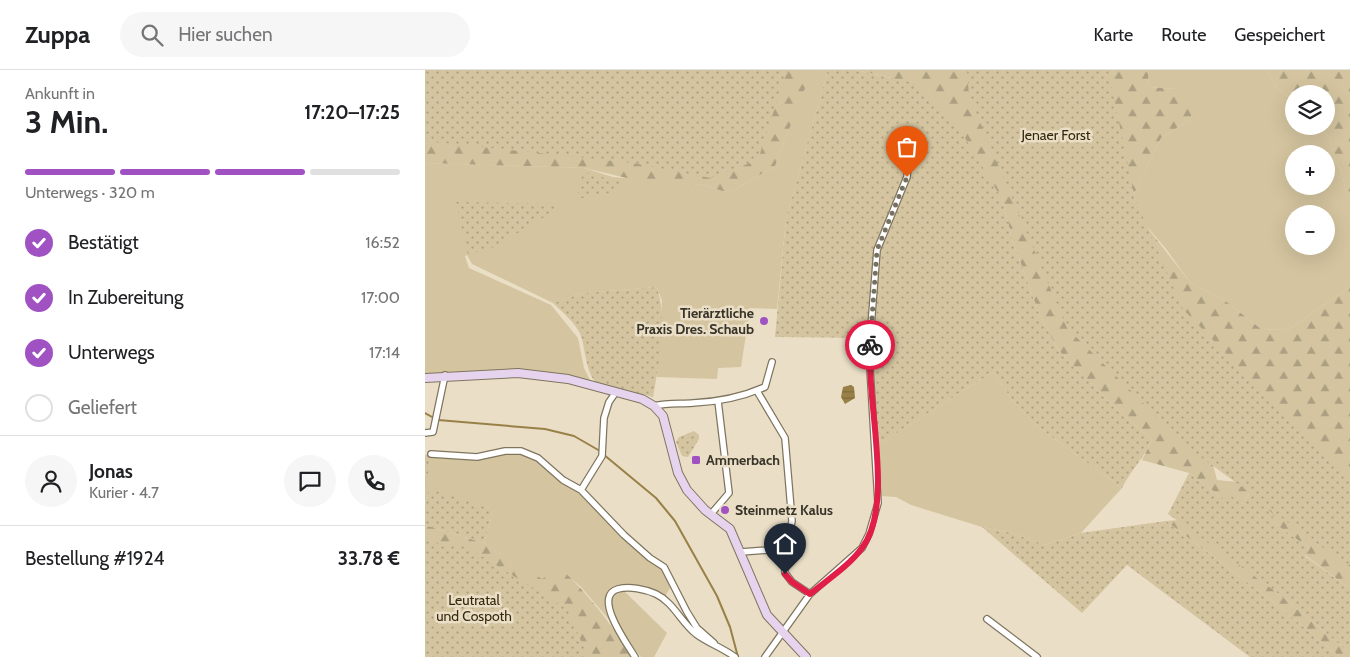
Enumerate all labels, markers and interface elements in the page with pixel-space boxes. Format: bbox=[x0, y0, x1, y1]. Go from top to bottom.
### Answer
search box bbox=[120, 12, 470, 57]
text: Zuppa bbox=[25, 20, 90, 49]
icon: search bbox=[138, 21, 166, 49]
text: Hier suchen bbox=[178, 23, 273, 46]
text: Karte bbox=[1094, 24, 1133, 46]
text: Route bbox=[1161, 24, 1206, 46]
text: Gespeichert bbox=[1234, 24, 1325, 46]
text: Ankunft in bbox=[25, 84, 95, 103]
map controls bbox=[1285, 85, 1335, 255]
button: layers bbox=[1285, 85, 1335, 135]
text: 17:20–17:25 bbox=[304, 101, 400, 124]
text: 3 Min. bbox=[25, 102, 108, 141]
pin bbox=[886, 126, 928, 177]
park label: Jenaer Forst bbox=[1020, 126, 1091, 144]
icon: bag bbox=[893, 133, 921, 161]
button: + bbox=[1285, 145, 1335, 195]
text: Unterwegs · 320 m bbox=[25, 183, 155, 202]
button: − bbox=[1285, 205, 1335, 255]
icon: check bbox=[25, 229, 53, 257]
text: Bestätigt bbox=[68, 231, 139, 254]
text: 16:52 bbox=[365, 233, 400, 252]
icon: check bbox=[25, 284, 53, 312]
text: In Zubereitung bbox=[68, 286, 184, 309]
text: 17:00 bbox=[361, 288, 400, 307]
place label: Tierärztliche Praxis Dres. Schaub bbox=[636, 304, 754, 338]
marker: Tierärztliche Praxis Dres. Schaub bbox=[758, 315, 770, 327]
courier bbox=[845, 320, 895, 370]
icon: bike bbox=[856, 331, 884, 359]
icon: check bbox=[25, 339, 53, 367]
text: Unterwegs bbox=[68, 341, 155, 364]
text: 17:14 bbox=[369, 343, 400, 362]
text: Geliefert bbox=[68, 396, 137, 419]
place label: Ammerbach bbox=[706, 451, 780, 469]
marker: Ammerbach bbox=[690, 454, 702, 466]
button: person bbox=[25, 455, 77, 507]
button: chat bbox=[284, 455, 336, 507]
button: phone bbox=[348, 455, 400, 507]
text: Jonas bbox=[89, 460, 133, 483]
text: Kurier · 4.7 bbox=[89, 483, 159, 502]
place label: Steinmetz Kalus bbox=[735, 501, 833, 519]
marker: Steinmetz Kalus bbox=[719, 504, 731, 516]
pin bbox=[764, 523, 806, 574]
icon: home bbox=[771, 530, 799, 558]
text: Bestellung #1924 bbox=[25, 547, 165, 570]
text: 33.78 € bbox=[338, 547, 400, 570]
park label: Leutratal und Cospoth bbox=[436, 591, 512, 625]

